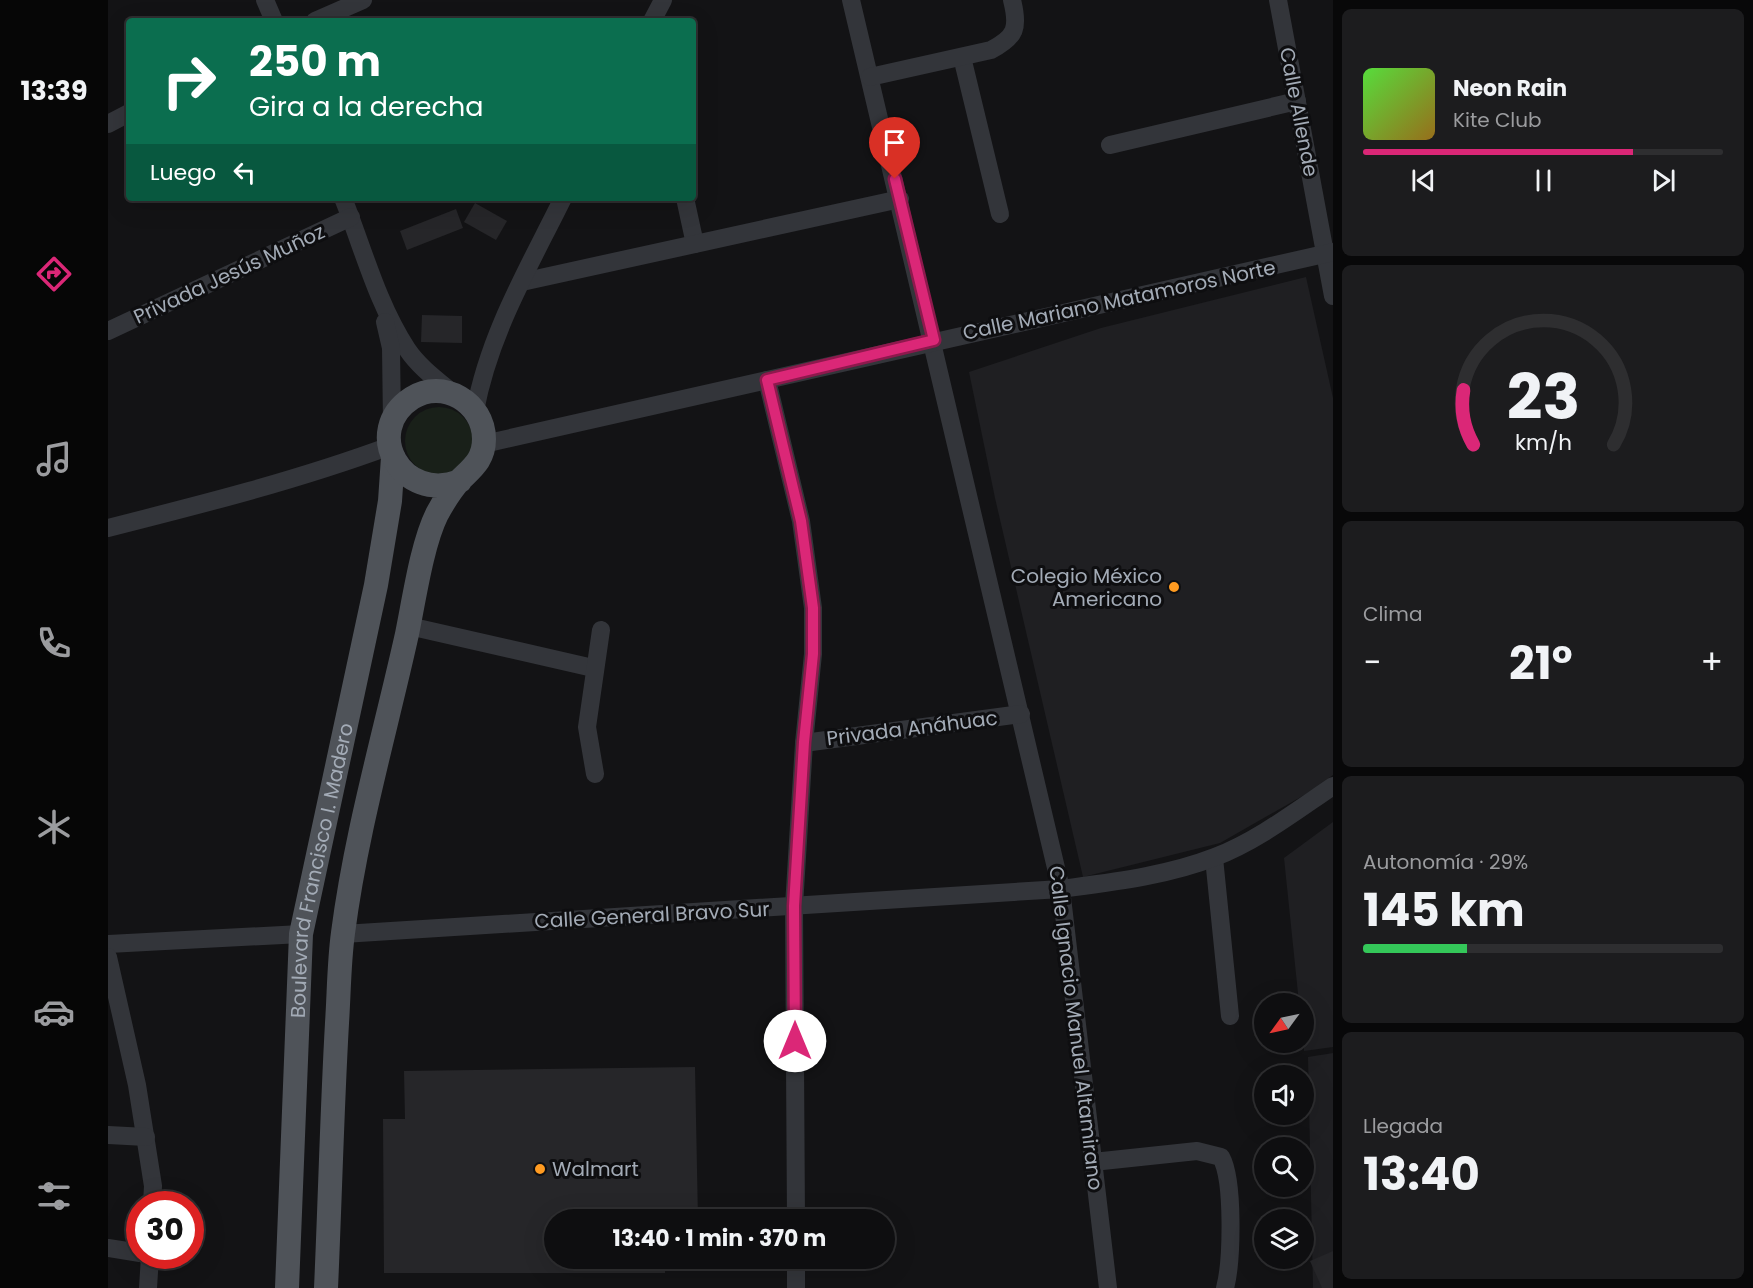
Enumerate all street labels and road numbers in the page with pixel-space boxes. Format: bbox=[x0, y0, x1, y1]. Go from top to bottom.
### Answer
street label: Calle Allende bbox=[1273, 45, 1325, 179]
street label: Privada Jesús Muñoz bbox=[129, 217, 329, 331]
street label: Calle Mariano Matamoros Norte bbox=[960, 253, 1278, 347]
street label: Privada Anáhuac bbox=[825, 704, 999, 752]
street label: Boulevard Francisco I. Madero bbox=[284, 720, 360, 1019]
street label: Calle Ignacio Manuel Altamirano bbox=[1042, 864, 1110, 1192]
street label: Calle General Bravo Sur bbox=[534, 895, 770, 935]

